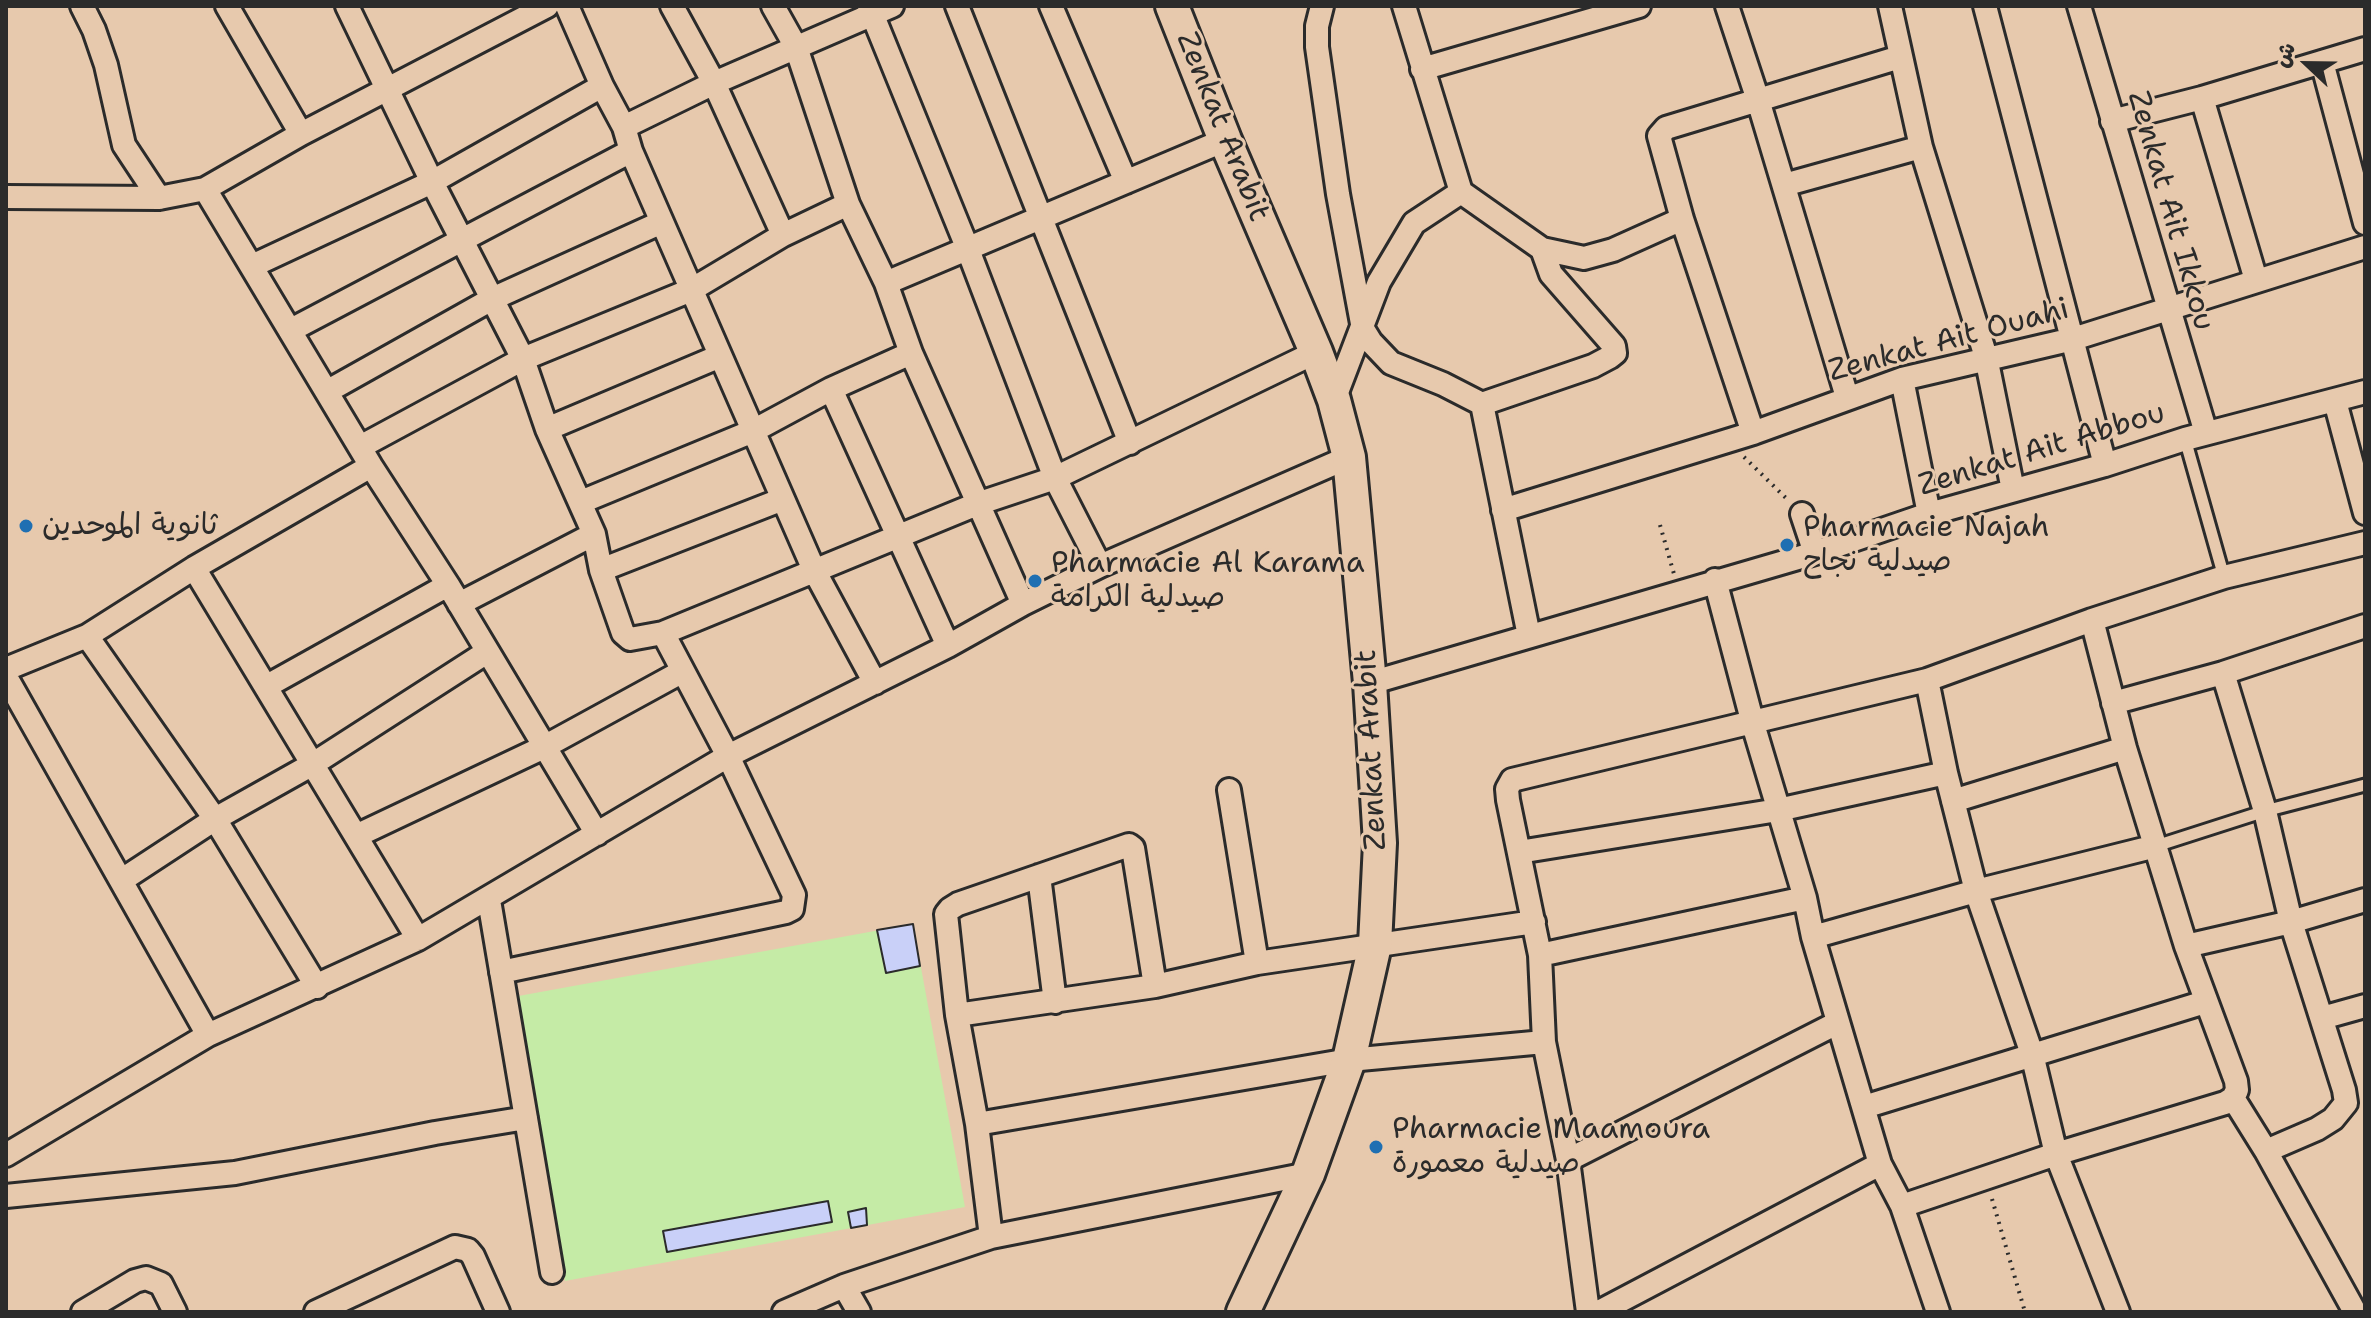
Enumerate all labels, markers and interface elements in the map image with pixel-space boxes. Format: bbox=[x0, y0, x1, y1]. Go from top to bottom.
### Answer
north arrow bbox=[2267, 24, 2347, 104]
street label: Zenkat Arabit bbox=[1168, 27, 1276, 227]
text: ش bbox=[2266, 38, 2302, 71]
street label: Zenkat Ait Ikkou bbox=[2119, 87, 2221, 335]
street label: Zenkat Ait Ouahi bbox=[1825, 292, 2073, 390]
street label: Zenkat Ait Abbou bbox=[1914, 395, 2170, 505]
place label: ثانوية الموحدين bbox=[42, 508, 217, 544]
place label: Pharmacie Najah صيدلية نجاح bbox=[1803, 510, 2050, 580]
marker: ثانوية الموحدين bbox=[17, 517, 35, 535]
marker: Pharmacie Najah صيدلية نجاح bbox=[1778, 536, 1796, 554]
place label: Pharmacie Al Karama صيدلية الكرامة bbox=[1051, 546, 1365, 616]
marker: Pharmacie Al Karama صيدلية الكرامة bbox=[1026, 572, 1044, 590]
street label: Zenkat Arabit bbox=[1349, 649, 1395, 851]
place label: Pharmacie Maamoura صيدلية معمورة bbox=[1392, 1112, 1710, 1182]
marker: Pharmacie Maamoura صيدلية معمورة bbox=[1367, 1138, 1385, 1156]

